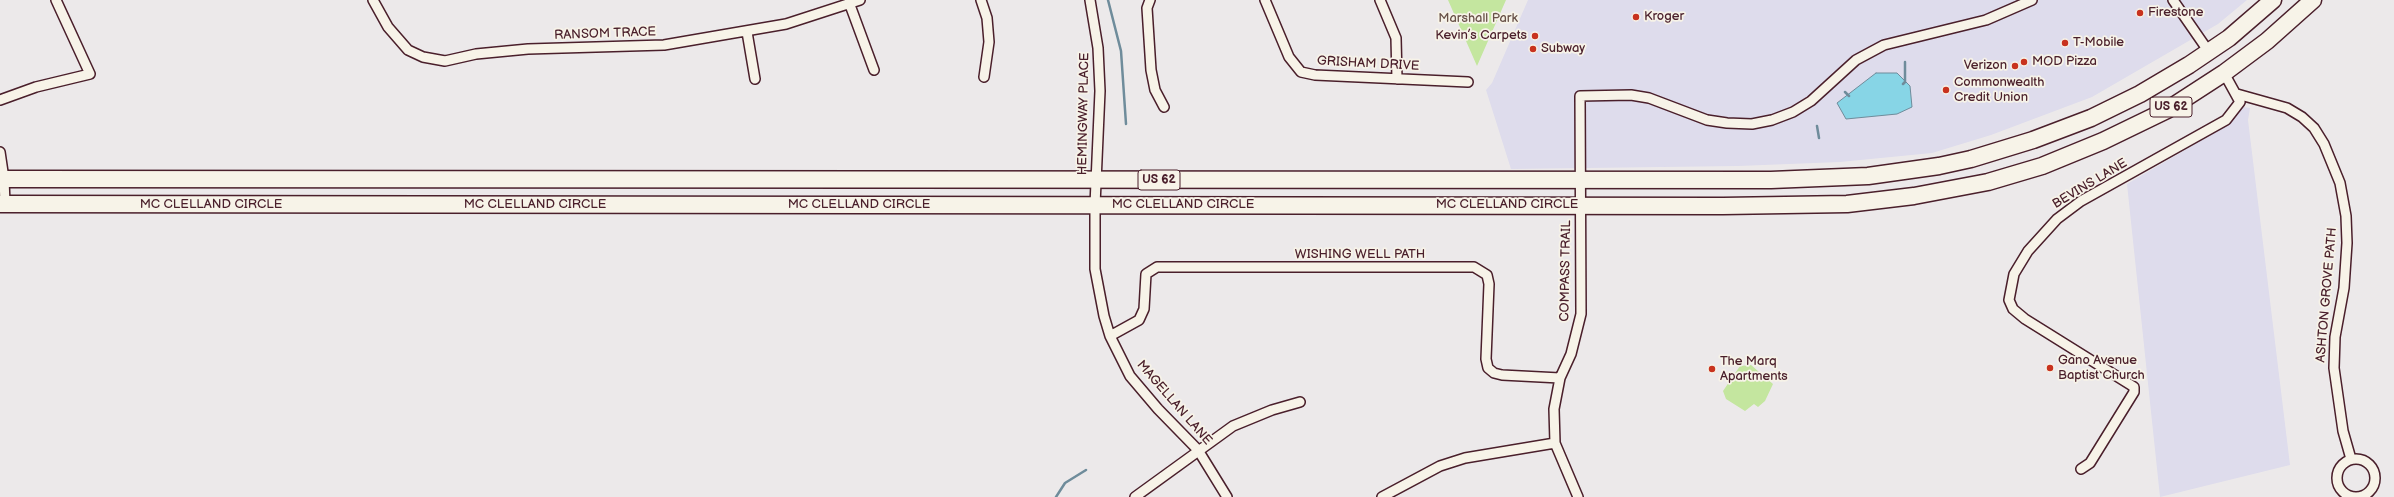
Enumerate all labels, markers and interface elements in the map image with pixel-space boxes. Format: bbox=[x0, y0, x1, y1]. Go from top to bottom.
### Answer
place label: Firestone bbox=[2148, 5, 2203, 21]
marker: Firestone bbox=[2135, 8, 2145, 18]
place label: Kroger bbox=[1644, 9, 1684, 25]
park label: Marshall Park bbox=[1438, 11, 1518, 27]
marker: Kroger bbox=[1631, 12, 1641, 22]
street label: RANSOM TRACE bbox=[554, 24, 656, 44]
place label: Kevin’s Carpets bbox=[1435, 28, 1527, 44]
marker: Kevin’s Carpets bbox=[1530, 31, 1540, 41]
place label: T-Mobile bbox=[2073, 35, 2124, 51]
marker: T-Mobile bbox=[2060, 38, 2070, 48]
place label: Subway bbox=[1541, 41, 1585, 57]
marker: Subway bbox=[1528, 44, 1538, 54]
street label: HEMINGWAY PLACE bbox=[1075, 53, 1093, 175]
street label: GRISHAM DRIVE bbox=[1316, 54, 1420, 74]
place label: MOD Pizza bbox=[2032, 54, 2097, 70]
marker: MOD Pizza bbox=[2019, 57, 2029, 67]
place label: Verizon bbox=[1964, 58, 2007, 74]
marker: Verizon bbox=[2010, 61, 2020, 71]
place label: Commonwealth Credit Union bbox=[1954, 75, 2045, 106]
marker: Commonwealth Credit Union bbox=[1941, 85, 1951, 95]
road number: US 62 bbox=[2150, 97, 2192, 117]
street label: BEVINS LANE bbox=[2050, 156, 2130, 212]
road number: US 62 bbox=[1138, 170, 1180, 190]
street label: MC CLELLAND CIRCLE bbox=[140, 197, 282, 213]
street label: MC CLELLAND CIRCLE bbox=[464, 197, 606, 213]
street label: MC CLELLAND CIRCLE bbox=[788, 197, 930, 213]
street label: MC CLELLAND CIRCLE bbox=[1112, 197, 1254, 213]
street label: MC CLELLAND CIRCLE bbox=[1436, 197, 1578, 213]
street label: COMPASS TRAIL bbox=[1557, 220, 1575, 322]
street label: ASHTON GROVE PATH bbox=[2313, 227, 2341, 363]
street label: WISHING WELL PATH bbox=[1295, 247, 1425, 263]
place label: Gano Avenue Baptist Church bbox=[2058, 353, 2145, 384]
place label: The Marq Apartments bbox=[1720, 354, 1788, 385]
street label: MAGELLAN LANE bbox=[1133, 357, 1215, 449]
marker: Gano Avenue Baptist Church bbox=[2045, 363, 2055, 373]
marker: The Marq Apartments bbox=[1707, 364, 1717, 374]

